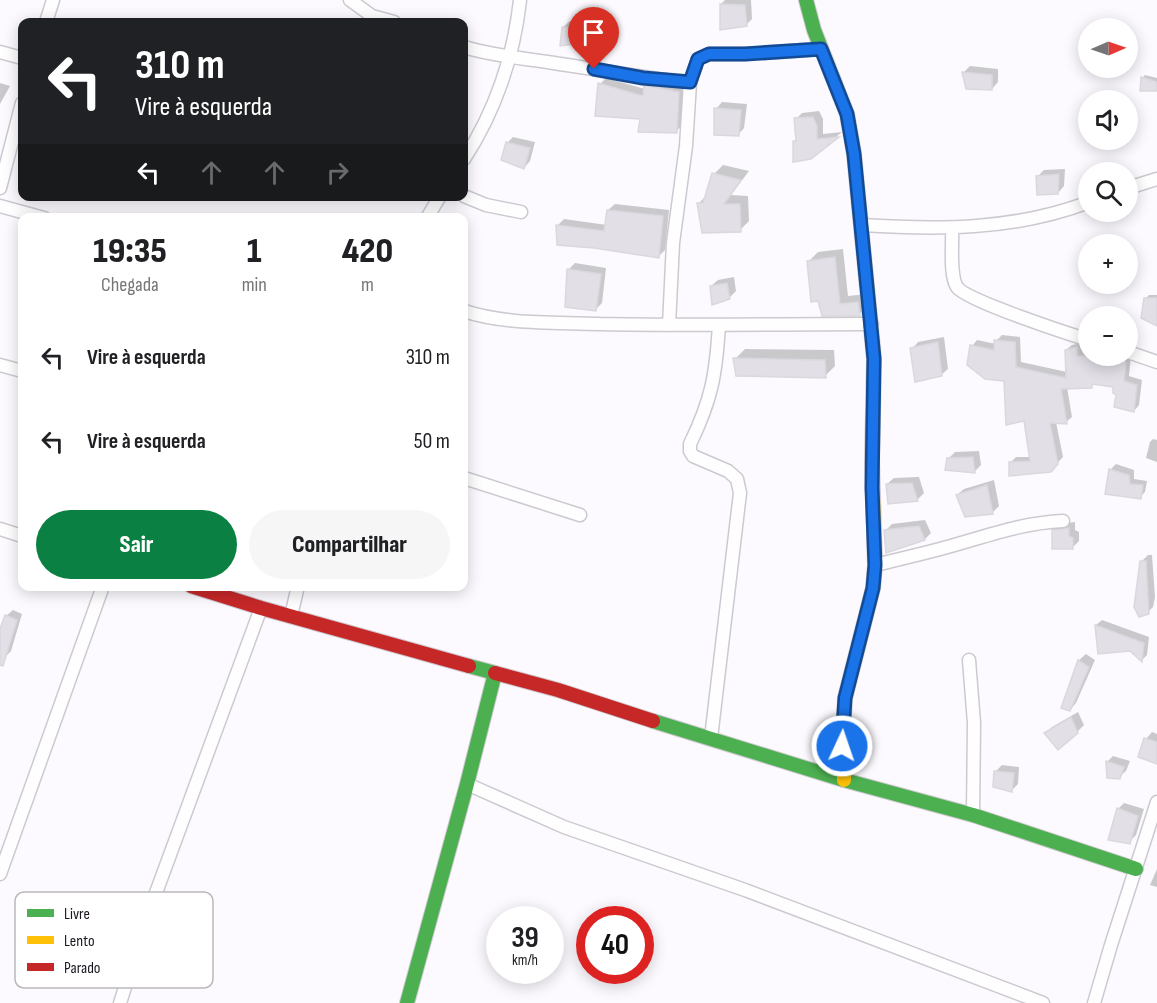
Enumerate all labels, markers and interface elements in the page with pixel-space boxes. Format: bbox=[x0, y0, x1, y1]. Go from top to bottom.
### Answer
pin bbox=[568, 7, 619, 69]
icon: arrive bbox=[577, 16, 610, 49]
north arrow bbox=[1078, 18, 1138, 78]
map controls bbox=[1078, 18, 1138, 366]
text: 310 m bbox=[135, 40, 225, 91]
icon: left bbox=[36, 42, 114, 120]
button: sound bbox=[1078, 90, 1138, 150]
text: Vire à esquerda bbox=[135, 91, 272, 123]
icon: left bbox=[132, 156, 165, 189]
icon: ahead bbox=[195, 156, 228, 189]
icon: ahead bbox=[258, 156, 291, 189]
icon: right bbox=[321, 156, 354, 189]
button: search bbox=[1078, 162, 1138, 222]
text: 19:35 bbox=[93, 230, 167, 273]
text: 1 bbox=[247, 230, 262, 273]
text: 420 bbox=[342, 230, 393, 273]
button: + bbox=[1078, 234, 1138, 294]
text: Chegada bbox=[101, 273, 159, 297]
text: min bbox=[242, 273, 267, 297]
text: m bbox=[361, 273, 374, 297]
button: − bbox=[1078, 306, 1138, 366]
icon: left bbox=[36, 341, 69, 374]
text: Vire à esquerda bbox=[87, 344, 206, 371]
text: 310 m bbox=[406, 344, 450, 371]
icon: left bbox=[36, 425, 69, 458]
text: Vire à esquerda bbox=[87, 428, 206, 455]
text: 50 m bbox=[414, 428, 450, 455]
button: Sair bbox=[36, 510, 237, 579]
button: Compartilhar bbox=[249, 510, 450, 579]
position arrow bbox=[810, 714, 874, 778]
legend bbox=[15, 892, 213, 988]
text: Livre bbox=[64, 905, 90, 924]
speed limit sign: 40 bbox=[576, 906, 654, 984]
text: 39 bbox=[511, 920, 539, 956]
text: Lento bbox=[64, 932, 95, 951]
text: km/h bbox=[512, 951, 538, 970]
text: Parado bbox=[64, 959, 101, 978]

